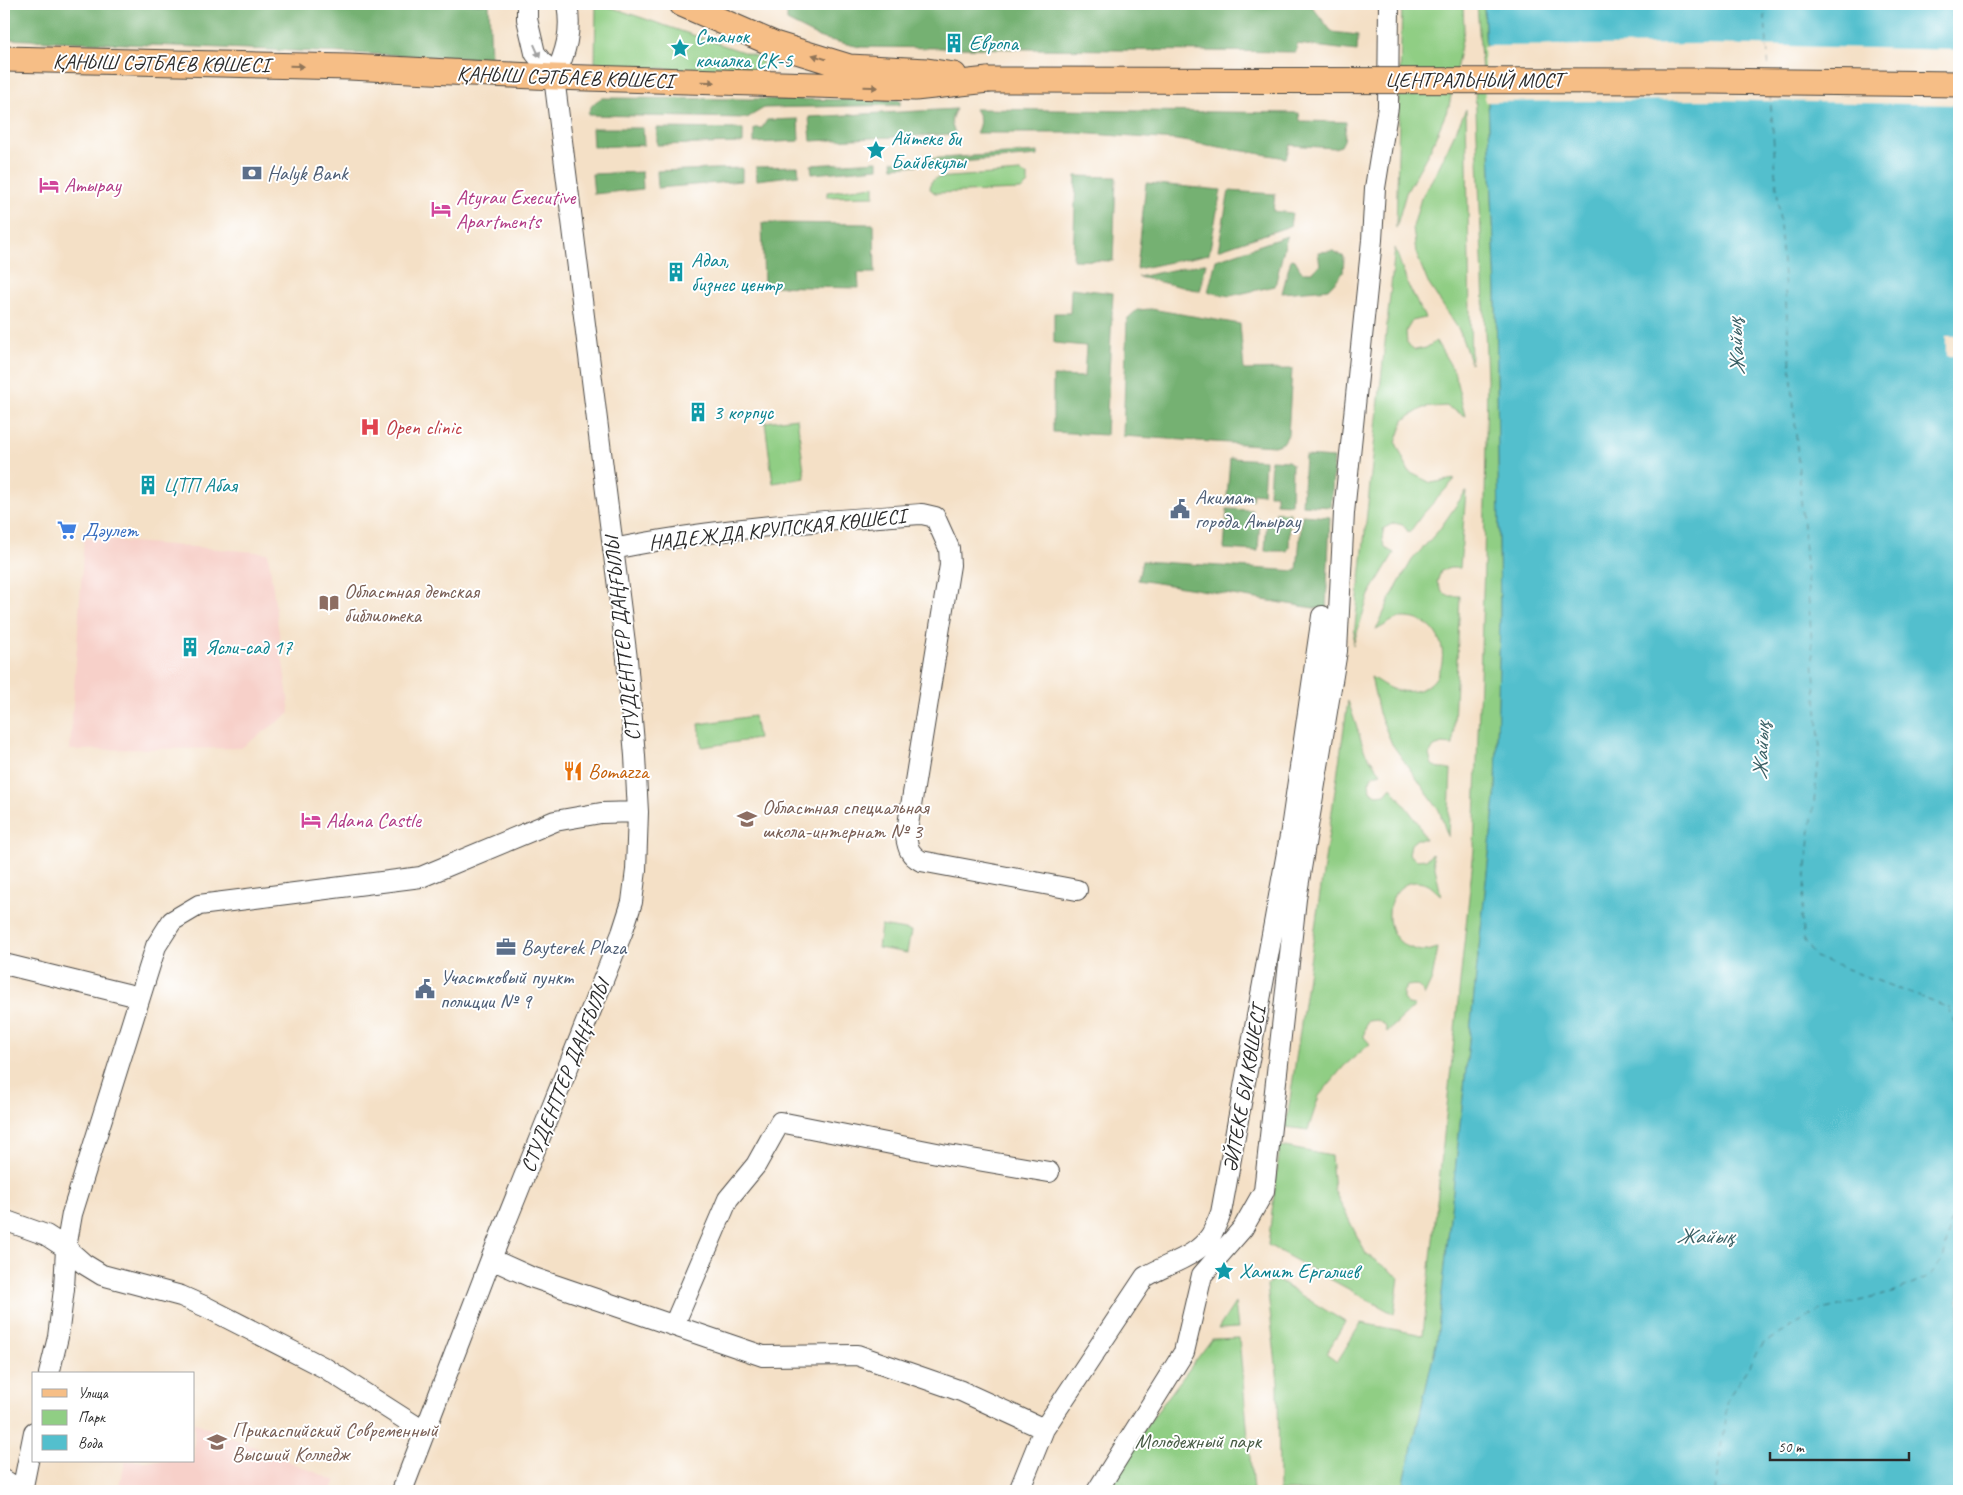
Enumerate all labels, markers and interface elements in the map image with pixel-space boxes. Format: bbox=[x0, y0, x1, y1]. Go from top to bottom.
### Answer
place label: Станок качалка СК-5 bbox=[695, 23, 794, 73]
place label: Европа bbox=[969, 30, 1019, 56]
building icon: Европа bbox=[943, 32, 965, 54]
place icon: Станок качалка СК-5 bbox=[669, 37, 691, 59]
one-way arrow bbox=[533, 44, 541, 58]
street label: ҚАНЫШ СӘТБАЕВ КӨШЕСІ bbox=[53, 48, 274, 78]
one-way arrow bbox=[812, 53, 827, 61]
street label: ҚАНЫШ СӘТБАЕВ КӨШЕСІ bbox=[456, 60, 678, 94]
one-way arrow bbox=[290, 62, 306, 70]
street label: ЦЕНТРАЛЬНЫЙ МОСТ bbox=[1385, 67, 1569, 93]
one-way arrow bbox=[700, 78, 716, 86]
one-way arrow bbox=[863, 83, 879, 91]
place label: Айтеке би Байбекулы bbox=[891, 125, 968, 175]
place icon: Айтеке би Байбекулы bbox=[865, 139, 887, 161]
place label: Halyk Bank bbox=[267, 160, 349, 186]
bank icon: Halyk Bank bbox=[241, 162, 263, 184]
place label: Атырау bbox=[64, 172, 122, 198]
hotel icon: Атырау bbox=[38, 174, 60, 196]
place label: Atyrau Executive Apartments bbox=[456, 184, 577, 234]
hotel icon: Atyrau Executive Apartments bbox=[430, 198, 452, 220]
place label: Адал, бизнес центр bbox=[691, 247, 783, 297]
building icon: Адал, бизнес центр bbox=[665, 261, 687, 283]
water label: Жайық bbox=[1720, 314, 1752, 377]
place label: 3 корпус bbox=[713, 399, 775, 425]
building icon: 3 корпус bbox=[687, 401, 709, 423]
place label: Open clinic bbox=[385, 414, 463, 440]
hospital icon: Open clinic bbox=[359, 416, 381, 438]
place label: ЦТП Абая bbox=[163, 472, 238, 498]
building icon: ЦТП Абая bbox=[137, 474, 159, 496]
place label: Акимат города Атырау bbox=[1195, 484, 1302, 534]
public building icon: Акимат города Атырау bbox=[1169, 498, 1191, 520]
street label: НАДЕЖДА КРУПСКАЯ КӨШЕСІ bbox=[647, 502, 911, 555]
place label: Дәулет bbox=[82, 517, 139, 543]
supermarket icon: Дәулет bbox=[56, 519, 78, 541]
street label: СТУДЕНТТЕР ДАҢҒЫЛЫ bbox=[598, 532, 646, 742]
place label: Областная детская библиотека bbox=[344, 578, 481, 628]
library icon: Областная детская библиотека bbox=[318, 592, 340, 614]
place label: Ясли-сад 17 bbox=[205, 634, 294, 660]
building icon: Ясли-сад 17 bbox=[179, 636, 201, 658]
water label: Жайық bbox=[1746, 719, 1776, 780]
place label: Bomazza bbox=[588, 758, 651, 784]
restaurant icon: Bomazza bbox=[562, 760, 584, 782]
place label: Областная специальная школа-интернат № 3 bbox=[762, 794, 930, 844]
place label: Adana Сastle bbox=[326, 807, 422, 833]
school or university icon: Областная специальная школа-интернат № 3 bbox=[736, 808, 758, 830]
hotel icon: Adana Сastle bbox=[300, 809, 322, 831]
place label: Bayterek Plaza bbox=[521, 934, 628, 960]
office icon: Bayterek Plaza bbox=[495, 936, 517, 958]
place label: Участковый пункт полиции № 9 bbox=[440, 964, 574, 1014]
street label: СТУДЕНТТЕР ДАҢҒЫЛЫ bbox=[515, 972, 617, 1176]
public building icon: Участковый пункт полиции № 9 bbox=[414, 978, 436, 1000]
street label: ӘЙТЕКЕ БИ КӨШЕСІ bbox=[1217, 999, 1272, 1174]
water label: Жайық bbox=[1676, 1222, 1737, 1250]
place label: Хамит Ергалиев bbox=[1239, 1258, 1363, 1284]
place icon: Хамит Ергалиев bbox=[1213, 1260, 1235, 1282]
legend bbox=[32, 1372, 195, 1462]
text: Улица bbox=[78, 1384, 109, 1403]
text: Парк bbox=[78, 1408, 106, 1427]
place label: Прикаспийский Современный Высший Колледж bbox=[232, 1417, 439, 1467]
park label: Молодежный парк bbox=[1135, 1428, 1262, 1454]
scale bar bbox=[1770, 1430, 1909, 1462]
school or university icon: Прикаспийский Современный Высший Колледж bbox=[206, 1431, 228, 1453]
text: Вода bbox=[78, 1434, 103, 1453]
text: 50 m bbox=[1778, 1438, 1805, 1457]

